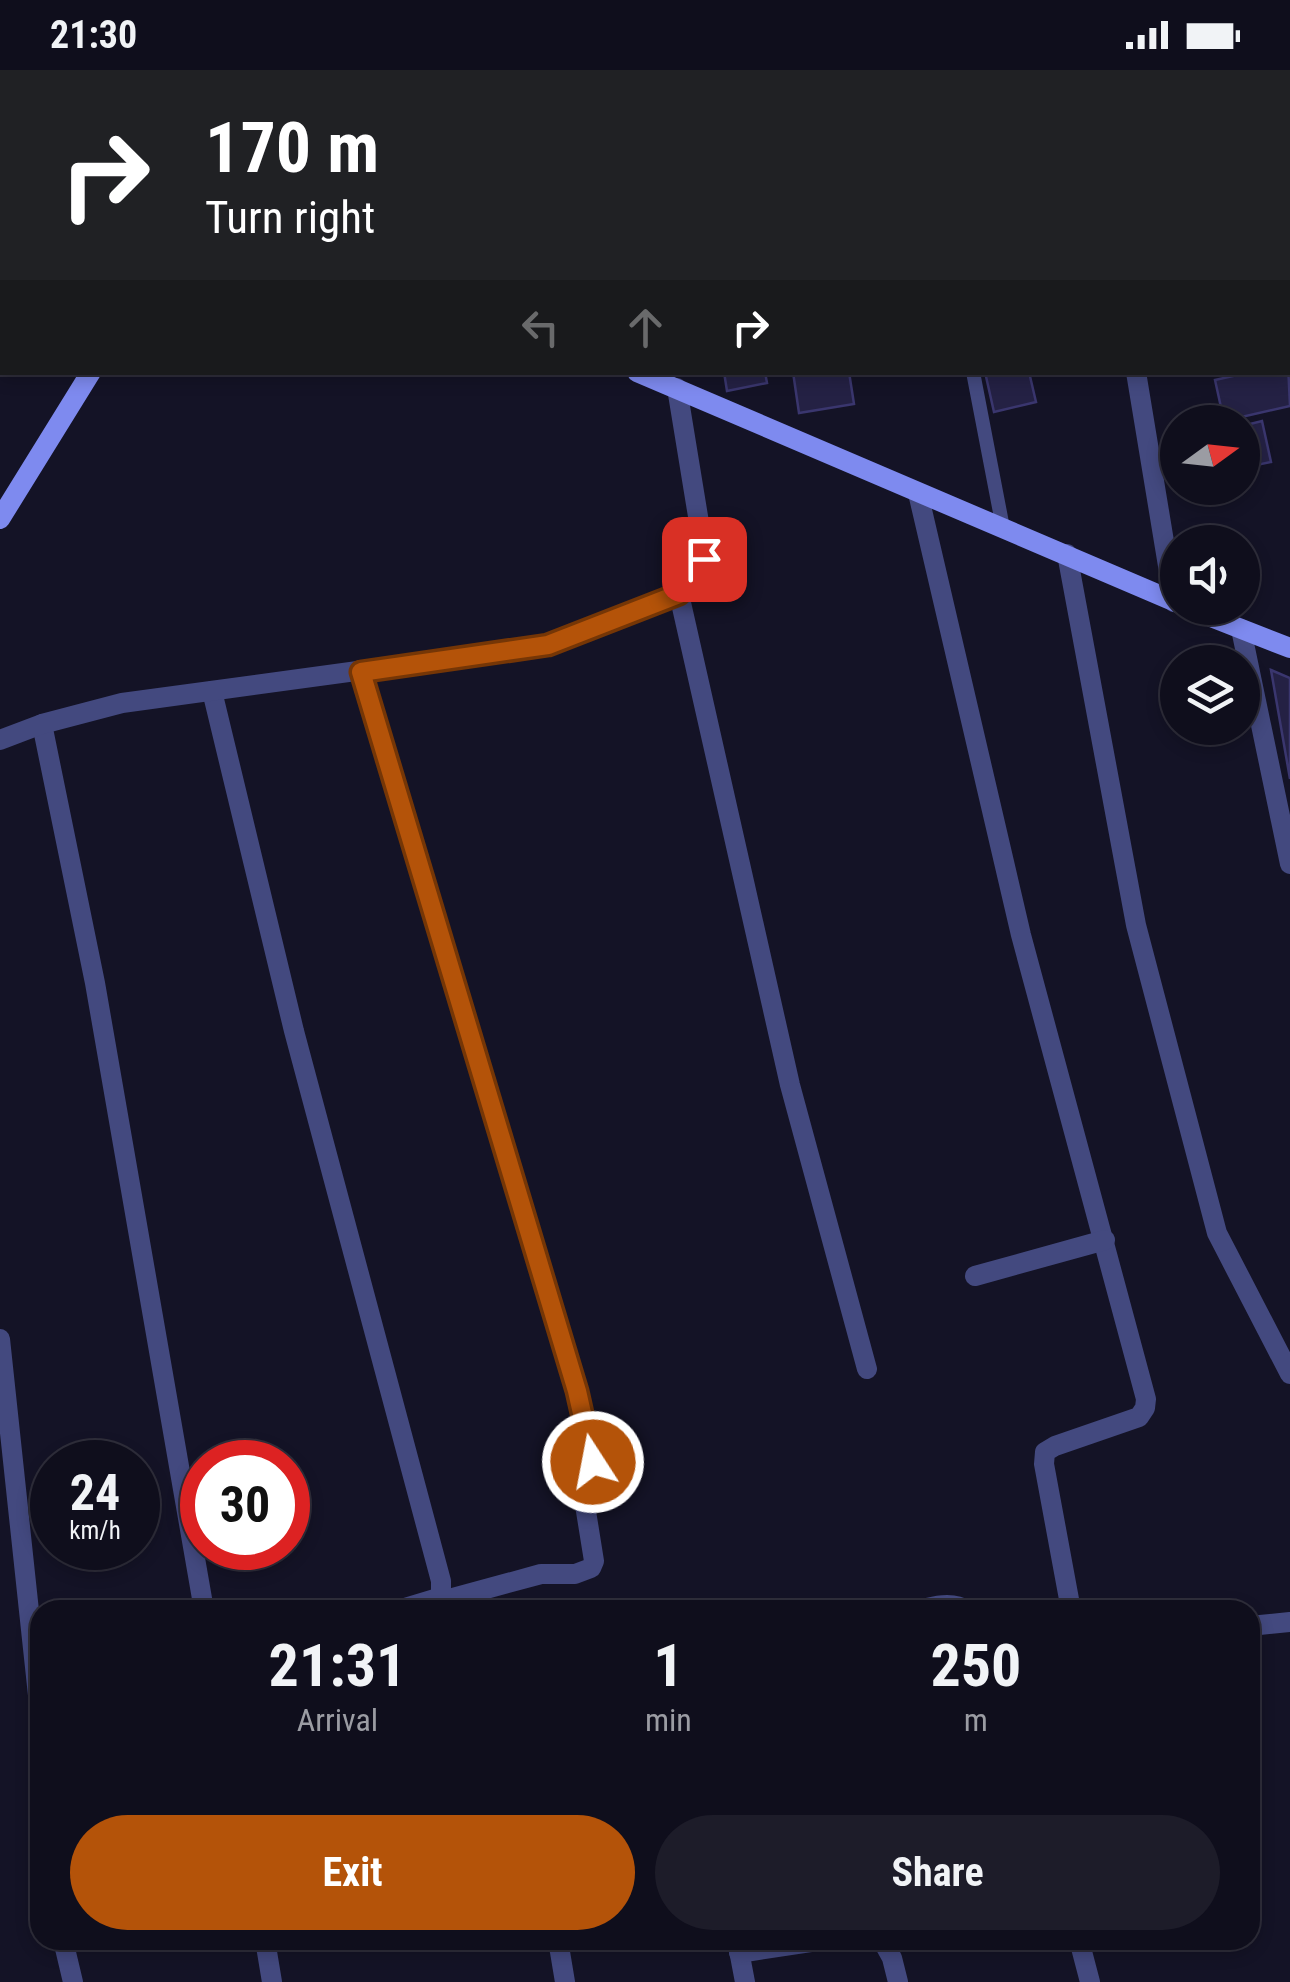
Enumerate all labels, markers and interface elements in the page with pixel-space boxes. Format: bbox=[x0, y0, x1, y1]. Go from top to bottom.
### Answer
text: 21:30 bbox=[50, 13, 137, 57]
text: 170 m bbox=[205, 107, 379, 189]
icon: right bbox=[40, 110, 170, 240]
text: Turn right bbox=[205, 191, 375, 244]
icon: left bbox=[513, 300, 568, 355]
icon: ahead bbox=[618, 300, 673, 355]
icon: right bbox=[723, 300, 778, 355]
north arrow bbox=[1160, 405, 1260, 505]
map controls bbox=[1160, 405, 1260, 745]
pin bbox=[662, 517, 747, 602]
button: sound bbox=[1160, 525, 1260, 625]
icon: arrive bbox=[677, 532, 732, 587]
button: layers bbox=[1160, 645, 1260, 745]
position arrow bbox=[541, 1410, 645, 1514]
speed limit sign: 30 bbox=[180, 1440, 310, 1570]
text: 24 bbox=[70, 1464, 120, 1522]
text: km/h bbox=[69, 1516, 121, 1545]
text: 21:31 bbox=[269, 1630, 406, 1701]
text: 1 bbox=[653, 1630, 684, 1701]
text: 250 bbox=[930, 1630, 1021, 1701]
text: Arrival bbox=[297, 1701, 378, 1739]
text: min bbox=[645, 1701, 692, 1739]
text: m bbox=[964, 1701, 988, 1739]
button: Exit bbox=[70, 1815, 635, 1930]
button: Share bbox=[655, 1815, 1220, 1930]

